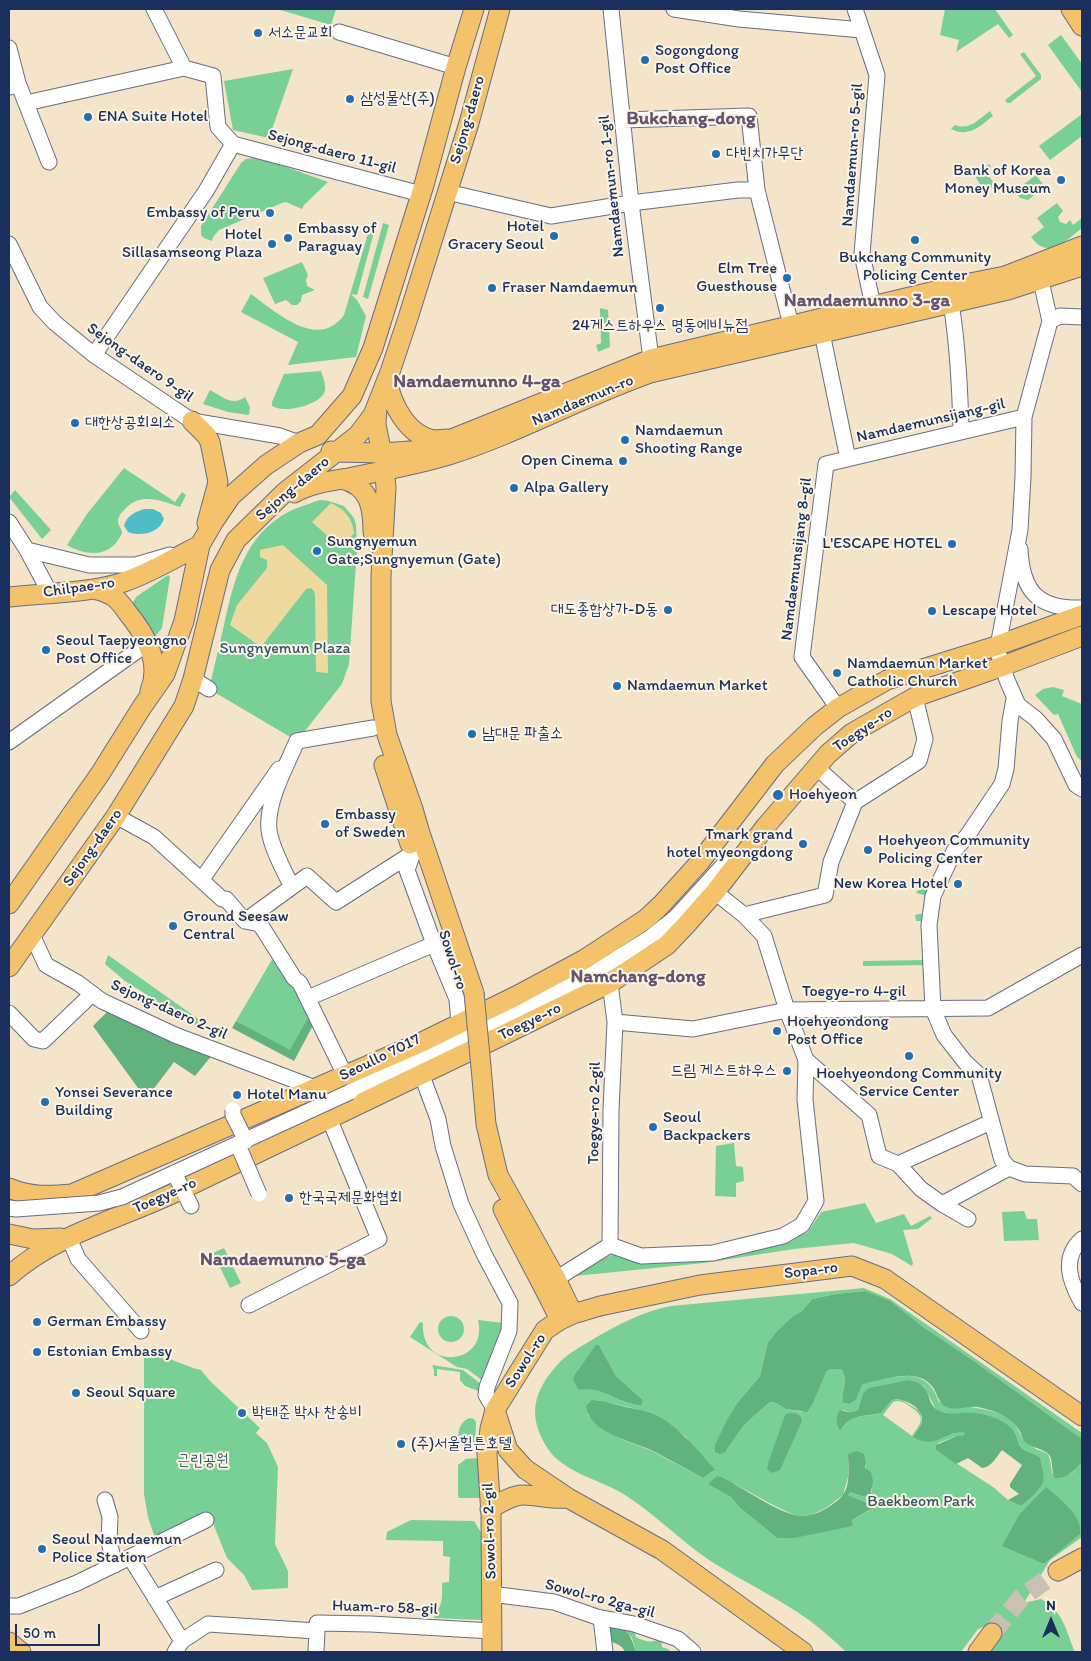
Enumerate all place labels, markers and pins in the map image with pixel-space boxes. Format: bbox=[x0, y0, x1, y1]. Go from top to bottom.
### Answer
place label: 서소문교회 bbox=[268, 23, 332, 43]
marker: 서소문교회 bbox=[252, 27, 264, 39]
place label: Sogongdong Post Office bbox=[655, 41, 739, 79]
marker: Sogongdong Post Office bbox=[639, 54, 651, 66]
place label: 삼성물산(주) bbox=[360, 89, 435, 109]
marker: 삼성물산(주) bbox=[344, 93, 356, 105]
place label: ENA Suite Hotel bbox=[98, 107, 208, 127]
marker: ENA Suite Hotel bbox=[82, 111, 94, 123]
place label: 다빈치가무단 bbox=[726, 144, 803, 164]
marker: 다빈치가무단 bbox=[710, 148, 722, 160]
place label: Bank of Korea Money Museum bbox=[945, 161, 1051, 199]
marker: Bank of Korea Money Museum bbox=[1055, 174, 1067, 186]
place label: Embassy of Peru bbox=[146, 203, 260, 223]
marker: Embassy of Peru bbox=[264, 207, 276, 219]
place label: Hotel Gracery Seoul bbox=[448, 217, 544, 255]
place label: Embassy of Paraguay bbox=[298, 219, 377, 257]
place label: Hotel Sillasamseong Plaza bbox=[122, 225, 262, 263]
marker: Hotel Gracery Seoul bbox=[548, 230, 560, 242]
marker: Embassy of Paraguay bbox=[282, 232, 294, 244]
marker: Bukchang Community Policing Center bbox=[909, 234, 921, 246]
marker: Hotel Sillasamseong Plaza bbox=[266, 238, 278, 250]
place label: Bukchang Community Policing Center bbox=[839, 248, 991, 286]
place label: Elm Tree Guesthouse bbox=[696, 259, 777, 297]
marker: Elm Tree Guesthouse bbox=[781, 272, 793, 284]
place label: Fraser Namdaemun bbox=[502, 278, 638, 298]
marker: Fraser Namdaemun bbox=[486, 282, 498, 294]
marker: 24게스트하우스 명동에비뉴점 bbox=[654, 302, 666, 314]
place label: 24게스트하우스 명동에비뉴점 bbox=[572, 316, 748, 336]
place label: 대한상공회의소 bbox=[85, 413, 175, 433]
marker: 대한상공회의소 bbox=[69, 417, 81, 429]
place label: Namdaemun Shooting Range bbox=[635, 421, 743, 459]
marker: Namdaemun Shooting Range bbox=[619, 434, 631, 446]
place label: Open Cinema bbox=[521, 451, 613, 471]
marker: Open Cinema bbox=[617, 455, 629, 467]
place label: Alpa Gallery bbox=[524, 478, 608, 498]
marker: Alpa Gallery bbox=[508, 482, 520, 494]
place label: Sungnyemun Gate;Sungnyemun (Gate) bbox=[327, 532, 501, 570]
place label: L'ESCAPE HOTEL bbox=[822, 534, 942, 554]
marker: L'ESCAPE HOTEL bbox=[946, 538, 958, 550]
marker: Sungnyemun Gate;Sungnyemun (Gate) bbox=[311, 545, 323, 557]
place label: 대도종합상가-D동 bbox=[551, 600, 658, 620]
place label: Lescape Hotel bbox=[942, 601, 1037, 621]
marker: 대도종합상가-D동 bbox=[662, 604, 674, 616]
marker: Lescape Hotel bbox=[926, 605, 938, 617]
place label: Seoul Taepyeongno Post Office bbox=[56, 631, 187, 669]
marker: Seoul Taepyeongno Post Office bbox=[40, 644, 52, 656]
place label: Namdaemun Market Catholic Church bbox=[847, 654, 988, 692]
marker: Namdaemun Market Catholic Church bbox=[831, 667, 843, 679]
place label: Namdaemun Market bbox=[627, 676, 768, 696]
marker: Namdaemun Market bbox=[611, 680, 623, 692]
place label: 남대문 파출소 bbox=[482, 724, 563, 744]
marker: 남대문 파출소 bbox=[466, 728, 478, 740]
place label: Hoehyeon bbox=[789, 785, 857, 805]
marker: Hoehyeon bbox=[771, 788, 785, 802]
place label: Embassy of Sweden bbox=[335, 805, 406, 843]
marker: Embassy of Sweden bbox=[319, 818, 331, 830]
place label: Tmark grand hotel myeongdong bbox=[667, 825, 793, 863]
place label: Hoehyeon Community Policing Center bbox=[878, 831, 1030, 869]
marker: Tmark grand hotel myeongdong bbox=[797, 838, 809, 850]
marker: Hoehyeon Community Policing Center bbox=[862, 844, 874, 856]
place label: New Korea Hotel bbox=[834, 874, 948, 894]
marker: New Korea Hotel bbox=[952, 878, 964, 890]
place label: Ground Seesaw Central bbox=[183, 907, 289, 945]
marker: Ground Seesaw Central bbox=[167, 920, 179, 932]
place label: Hoehyeondong Post Office bbox=[787, 1012, 889, 1050]
marker: Hoehyeondong Post Office bbox=[771, 1025, 783, 1037]
marker: Hoehyeondong Community Service Center bbox=[903, 1050, 915, 1062]
place label: 드림 게스트하우스 bbox=[670, 1061, 777, 1081]
place label: Hoehyeondong Community Service Center bbox=[816, 1064, 1002, 1102]
marker: 드림 게스트하우스 bbox=[781, 1065, 793, 1077]
place label: Yonsei Severance Building bbox=[55, 1083, 173, 1121]
place label: Hotel Manu bbox=[247, 1085, 327, 1105]
marker: Hotel Manu bbox=[231, 1089, 243, 1101]
marker: Yonsei Severance Building bbox=[39, 1096, 51, 1108]
place label: Seoul Backpackers bbox=[663, 1108, 751, 1146]
marker: Seoul Backpackers bbox=[647, 1121, 659, 1133]
place label: 한국국제문화협회 bbox=[299, 1188, 402, 1208]
marker: 한국국제문화협회 bbox=[283, 1192, 295, 1204]
place label: German Embassy bbox=[47, 1312, 166, 1332]
marker: German Embassy bbox=[31, 1316, 43, 1328]
place label: Estonian Embassy bbox=[47, 1342, 172, 1362]
marker: Estonian Embassy bbox=[31, 1346, 43, 1358]
place label: Seoul Square bbox=[86, 1383, 175, 1403]
marker: Seoul Square bbox=[70, 1387, 82, 1399]
place label: 박태준 박사 찬송비 bbox=[252, 1403, 362, 1423]
marker: 박태준 박사 찬송비 bbox=[236, 1407, 248, 1419]
place label: (주)서울힐튼호텔 bbox=[411, 1434, 512, 1454]
marker: (주)서울힐튼호텔 bbox=[395, 1438, 407, 1450]
place label: Seoul Namdaemun Police Station bbox=[52, 1530, 182, 1568]
marker: Seoul Namdaemun Police Station bbox=[36, 1543, 48, 1555]

